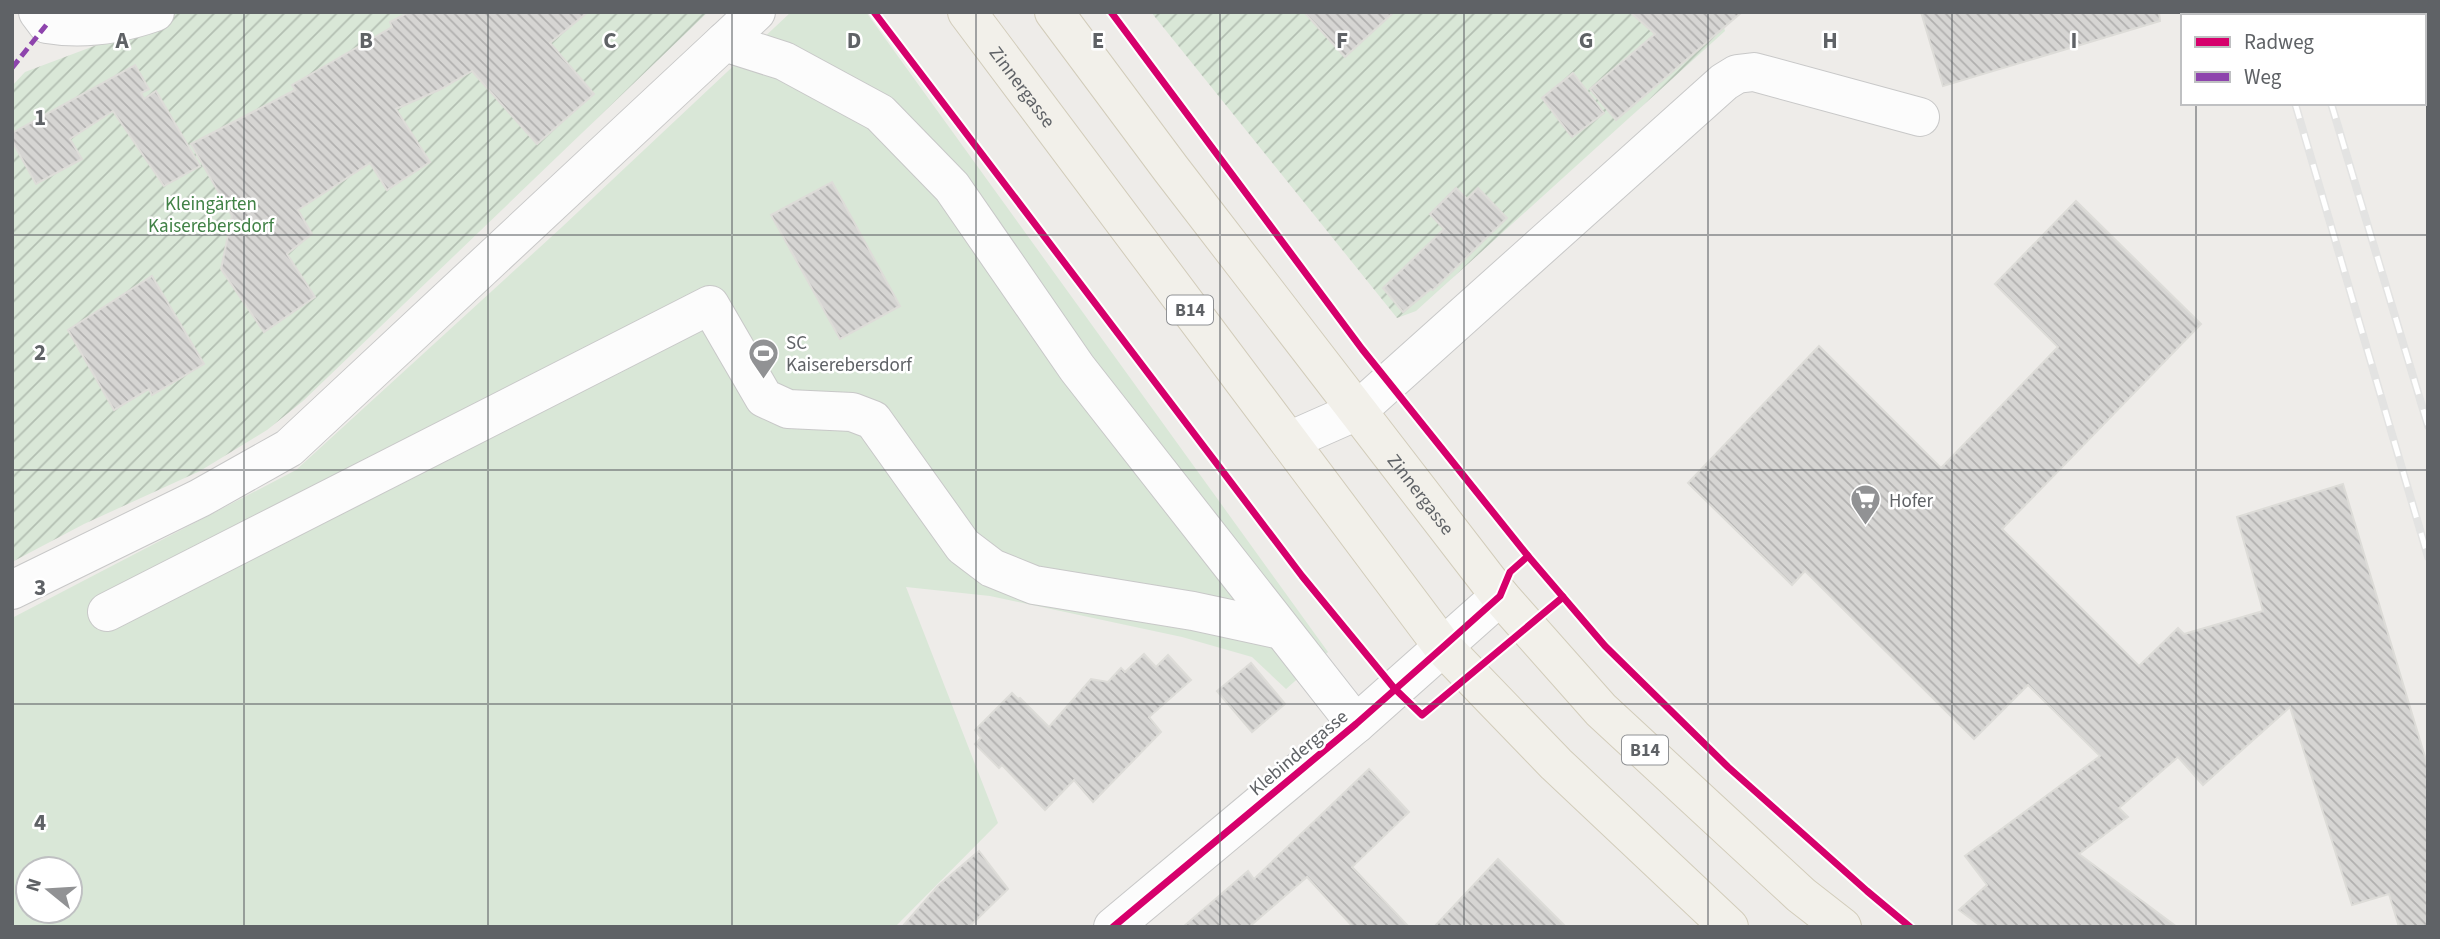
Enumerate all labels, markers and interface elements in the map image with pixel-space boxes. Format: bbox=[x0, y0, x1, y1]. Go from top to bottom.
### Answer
legend bbox=[2181, 14, 2426, 105]
text: A bbox=[114, 24, 129, 57]
text: B bbox=[359, 24, 373, 57]
text: C bbox=[603, 24, 617, 57]
text: D bbox=[847, 24, 861, 57]
text: E bbox=[1092, 24, 1104, 57]
text: F bbox=[1336, 24, 1348, 57]
text: G bbox=[1579, 24, 1593, 57]
text: H bbox=[1822, 24, 1838, 57]
text: I bbox=[2071, 24, 2077, 57]
text: Radweg bbox=[2244, 27, 2314, 57]
street label: Zinnergasse bbox=[982, 41, 1061, 134]
text: Weg bbox=[2244, 62, 2282, 92]
text: 1 bbox=[34, 101, 46, 134]
park label: Kleingärten Kaiserebersdorf bbox=[148, 191, 275, 240]
road number: B14 bbox=[1167, 296, 1213, 324]
place label: SC Kaiserebersdorf bbox=[786, 330, 913, 379]
text: 2 bbox=[34, 336, 46, 369]
sports icon: SC Kaiserebersdorf bbox=[746, 336, 780, 380]
street label: Zinnergasse bbox=[1380, 449, 1460, 541]
supermarket icon: Hofer bbox=[1849, 483, 1883, 527]
place label: Hofer bbox=[1889, 488, 1933, 515]
text: 3 bbox=[34, 571, 46, 604]
street label: Klebindergasse bbox=[1244, 704, 1354, 803]
road number: B14 bbox=[1622, 736, 1668, 764]
text: 4 bbox=[34, 806, 46, 839]
north arrow bbox=[14, 855, 84, 925]
text: N bbox=[19, 875, 49, 895]

